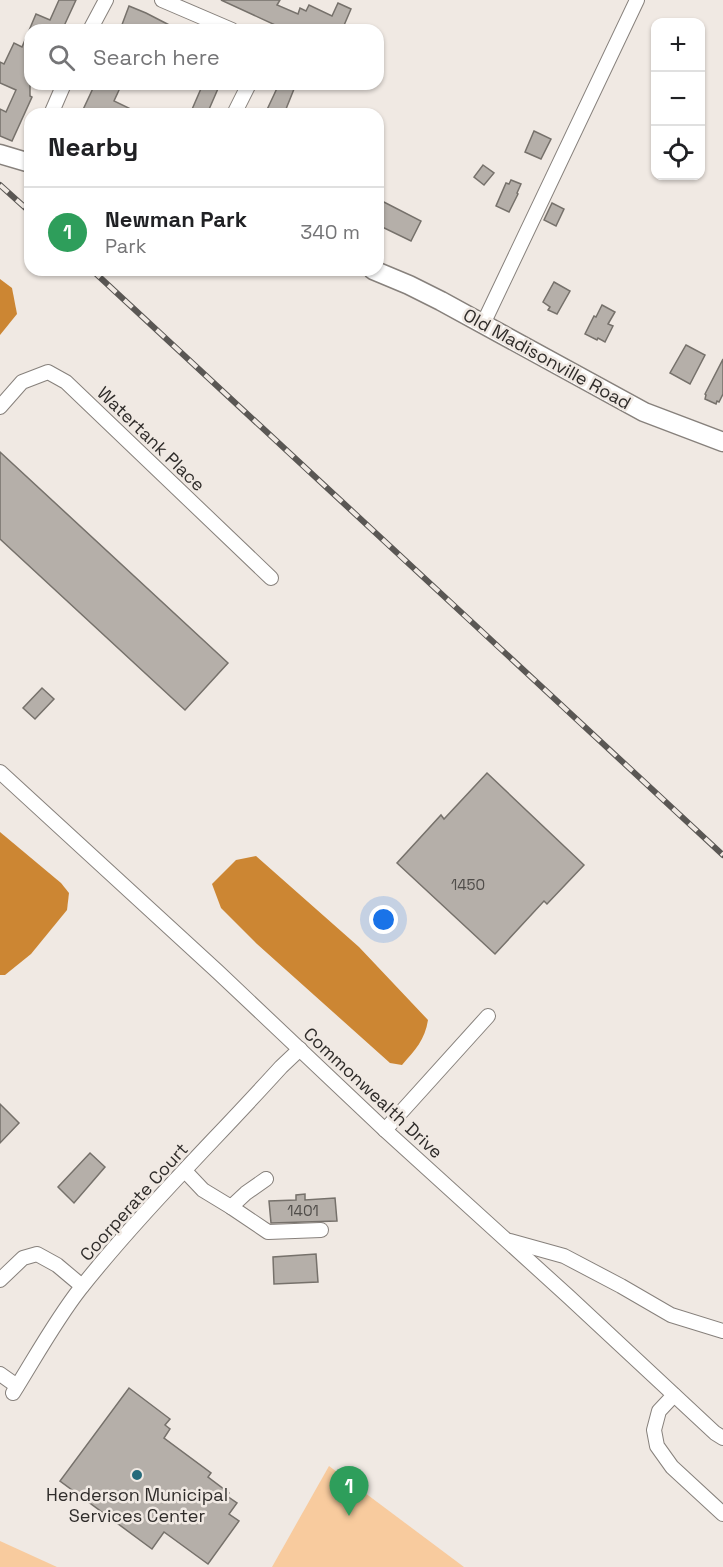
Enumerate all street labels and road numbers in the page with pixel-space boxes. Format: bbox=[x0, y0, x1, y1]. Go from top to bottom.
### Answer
street label: Old Madisonville Road bbox=[459, 303, 635, 414]
street label: Watertank Place bbox=[92, 381, 210, 496]
street label: Commonwealth Drive bbox=[299, 1022, 448, 1163]
street label: Coorperate Court bbox=[75, 1138, 193, 1266]

